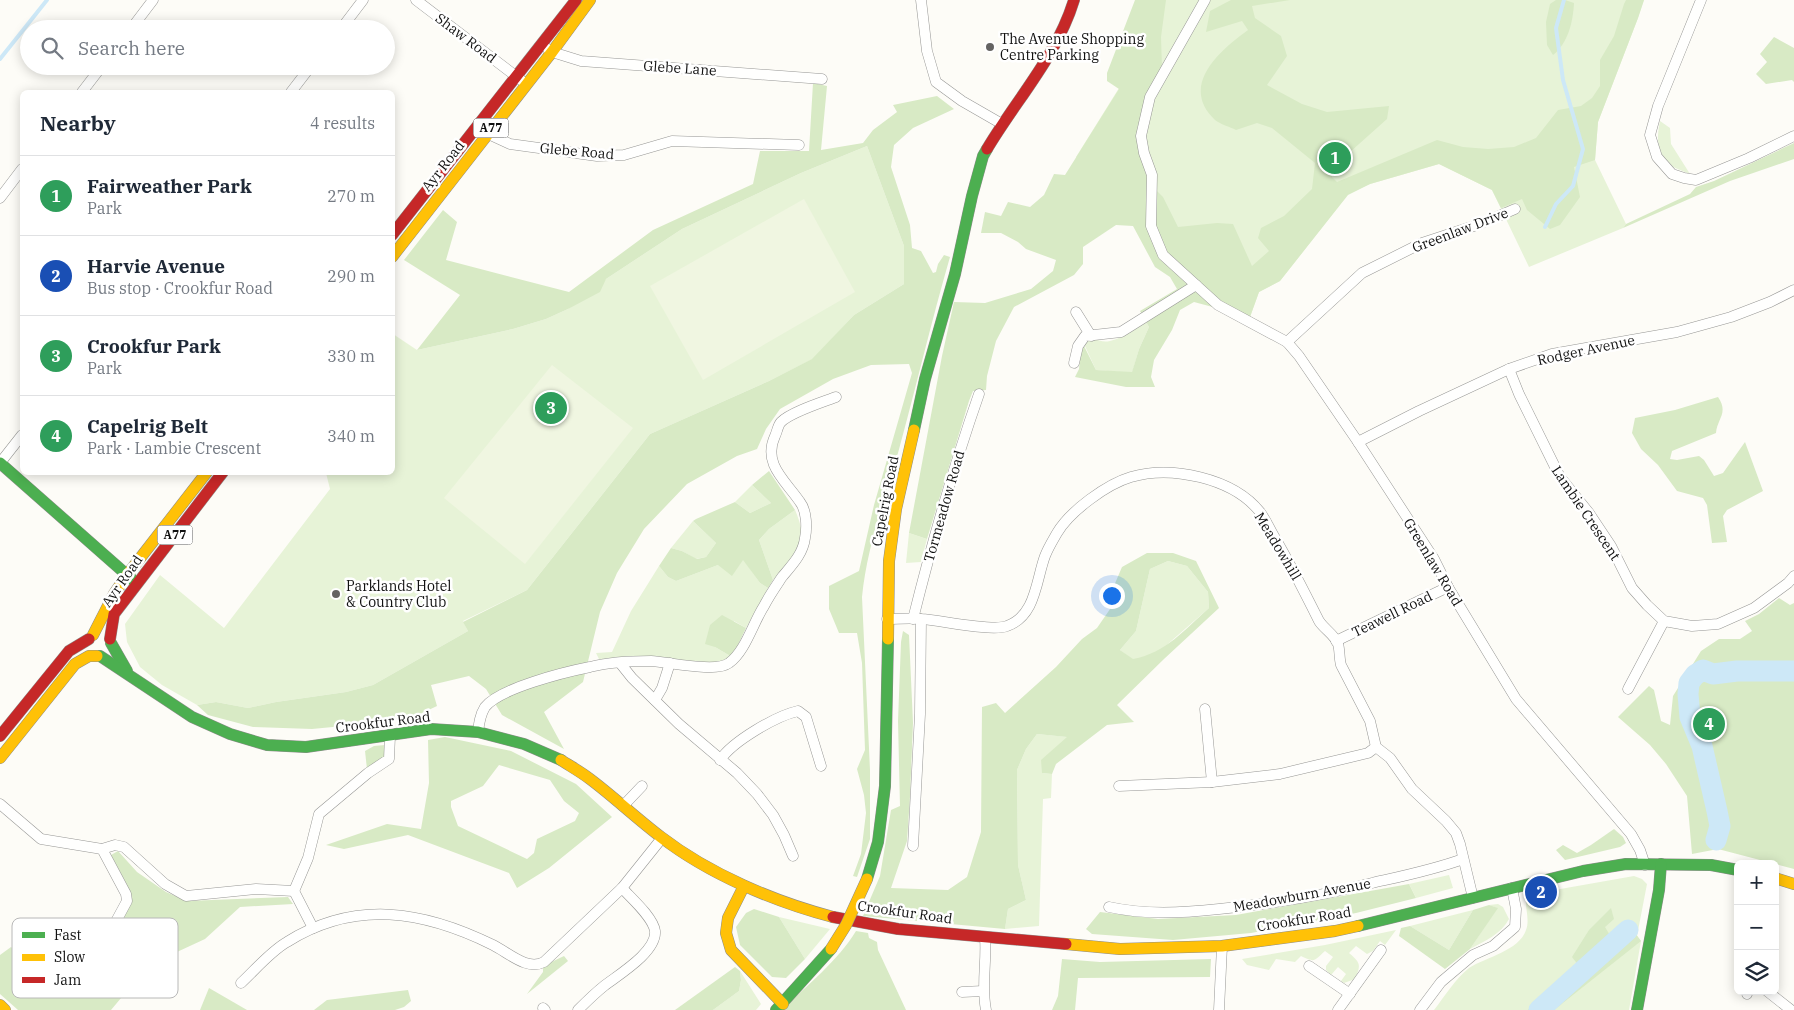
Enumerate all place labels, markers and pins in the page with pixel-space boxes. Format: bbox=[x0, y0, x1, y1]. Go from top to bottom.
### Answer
place label: The Avenue Shopping Centre Parking bbox=[1000, 30, 1144, 64]
marker: The Avenue Shopping Centre Parking bbox=[984, 41, 996, 53]
pin: 1 bbox=[1319, 139, 1351, 177]
pin: 3 bbox=[535, 389, 567, 427]
place label: Parklands Hotel & Country Club bbox=[346, 577, 452, 611]
marker: Parklands Hotel & Country Club bbox=[330, 588, 342, 600]
pin: 4 bbox=[1693, 705, 1725, 743]
pin: 2 bbox=[1525, 873, 1557, 911]

